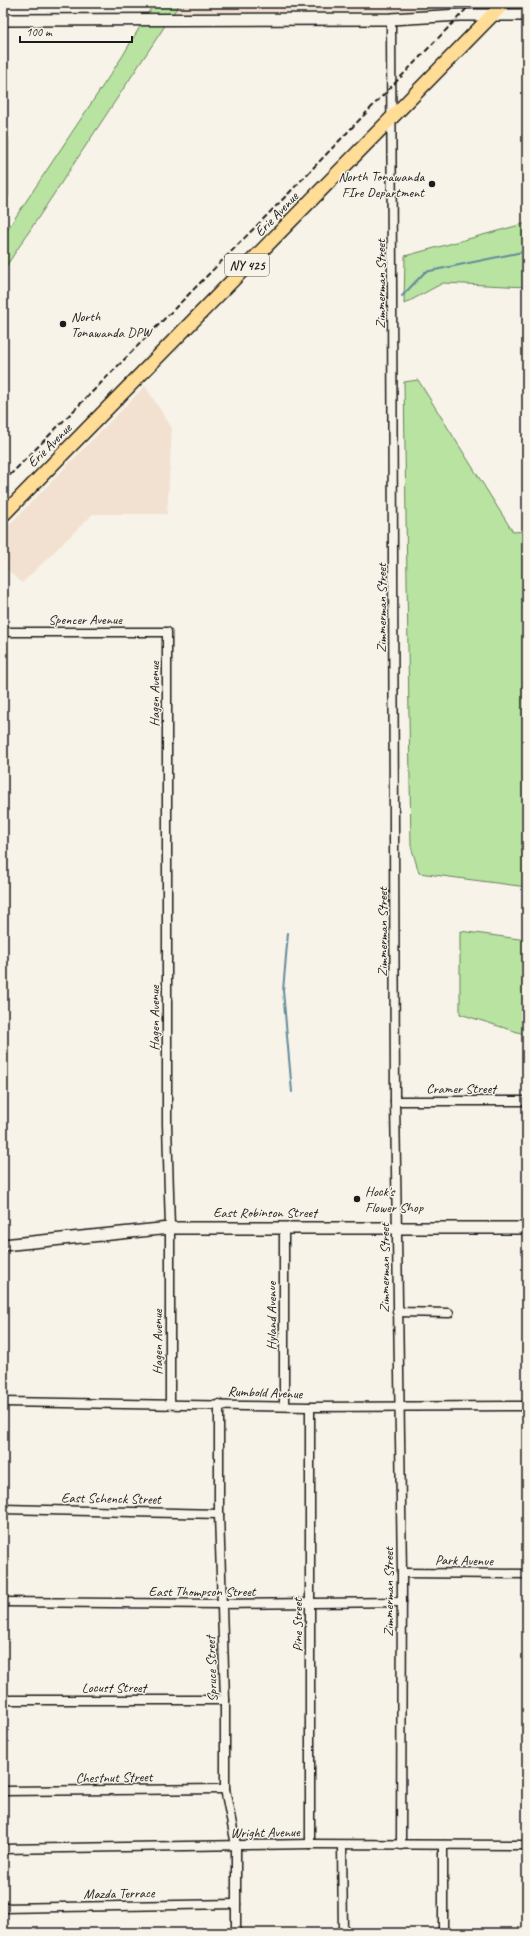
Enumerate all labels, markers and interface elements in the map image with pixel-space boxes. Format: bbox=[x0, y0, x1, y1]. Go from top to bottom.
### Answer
scale bar bbox=[20, 18, 132, 44]
text: 100 m bbox=[26, 24, 53, 40]
place label: North Tonawanda FIre Department bbox=[338, 168, 425, 201]
marker: North Tonawanda FIre Department bbox=[427, 179, 437, 189]
street label: Erie Avenue bbox=[251, 188, 303, 240]
street label: Zimmerman Street bbox=[372, 238, 389, 329]
road number: NY 425 bbox=[225, 254, 269, 276]
place label: North Tonawanda DPW bbox=[71, 308, 153, 341]
marker: North Tonawanda DPW bbox=[58, 319, 68, 329]
street label: Erie Avenue bbox=[24, 419, 76, 471]
street label: Zimmerman Street bbox=[373, 562, 390, 653]
street label: Spencer Avenue bbox=[48, 611, 123, 628]
street label: Hagen Avenue bbox=[146, 660, 163, 727]
street label: Zimmerman Street bbox=[374, 886, 391, 977]
street label: Hagen Avenue bbox=[146, 984, 163, 1051]
street label: Cramer Street bbox=[426, 1080, 498, 1097]
place label: Hock's Flower Shop bbox=[365, 1183, 424, 1216]
marker: Hock's Flower Shop bbox=[352, 1194, 362, 1204]
street label: East Robinson Street bbox=[213, 1204, 319, 1221]
street label: Zimmerman Street bbox=[376, 1222, 393, 1313]
street label: Hyland Avenue bbox=[263, 1280, 280, 1350]
street label: Hagen Avenue bbox=[149, 1308, 166, 1375]
street label: Rumbold Avenue bbox=[227, 1383, 304, 1402]
street label: East Schenck Street bbox=[61, 1489, 162, 1508]
street label: Zimmerman Street bbox=[380, 1546, 397, 1637]
street label: Park Avenue bbox=[435, 1551, 494, 1570]
street label: East Thompson Street bbox=[149, 1583, 257, 1600]
street label: Pine Street bbox=[289, 1597, 306, 1652]
street label: Spruce Street bbox=[202, 1633, 221, 1702]
street label: Locust Street bbox=[82, 1679, 149, 1696]
street label: Chestnut Street bbox=[75, 1768, 154, 1787]
street label: Wright Avenue bbox=[230, 1823, 301, 1842]
street label: Mazda Terrace bbox=[83, 1884, 156, 1903]

